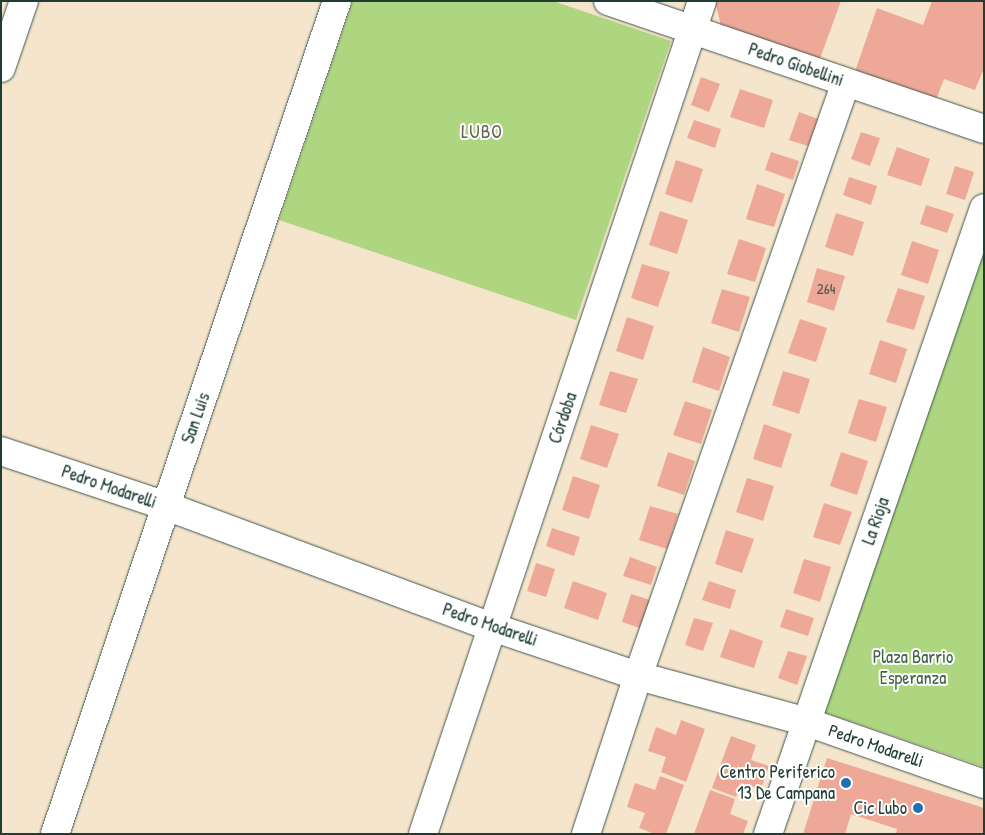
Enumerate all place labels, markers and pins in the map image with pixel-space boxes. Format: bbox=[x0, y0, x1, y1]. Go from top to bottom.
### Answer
place label: Centro Periferico 13 De Campana bbox=[720, 762, 835, 804]
marker: Centro Periferico 13 De Campana bbox=[839, 776, 853, 790]
place label: Cic Lubo bbox=[853, 797, 907, 819]
marker: Cic Lubo bbox=[911, 801, 925, 815]

